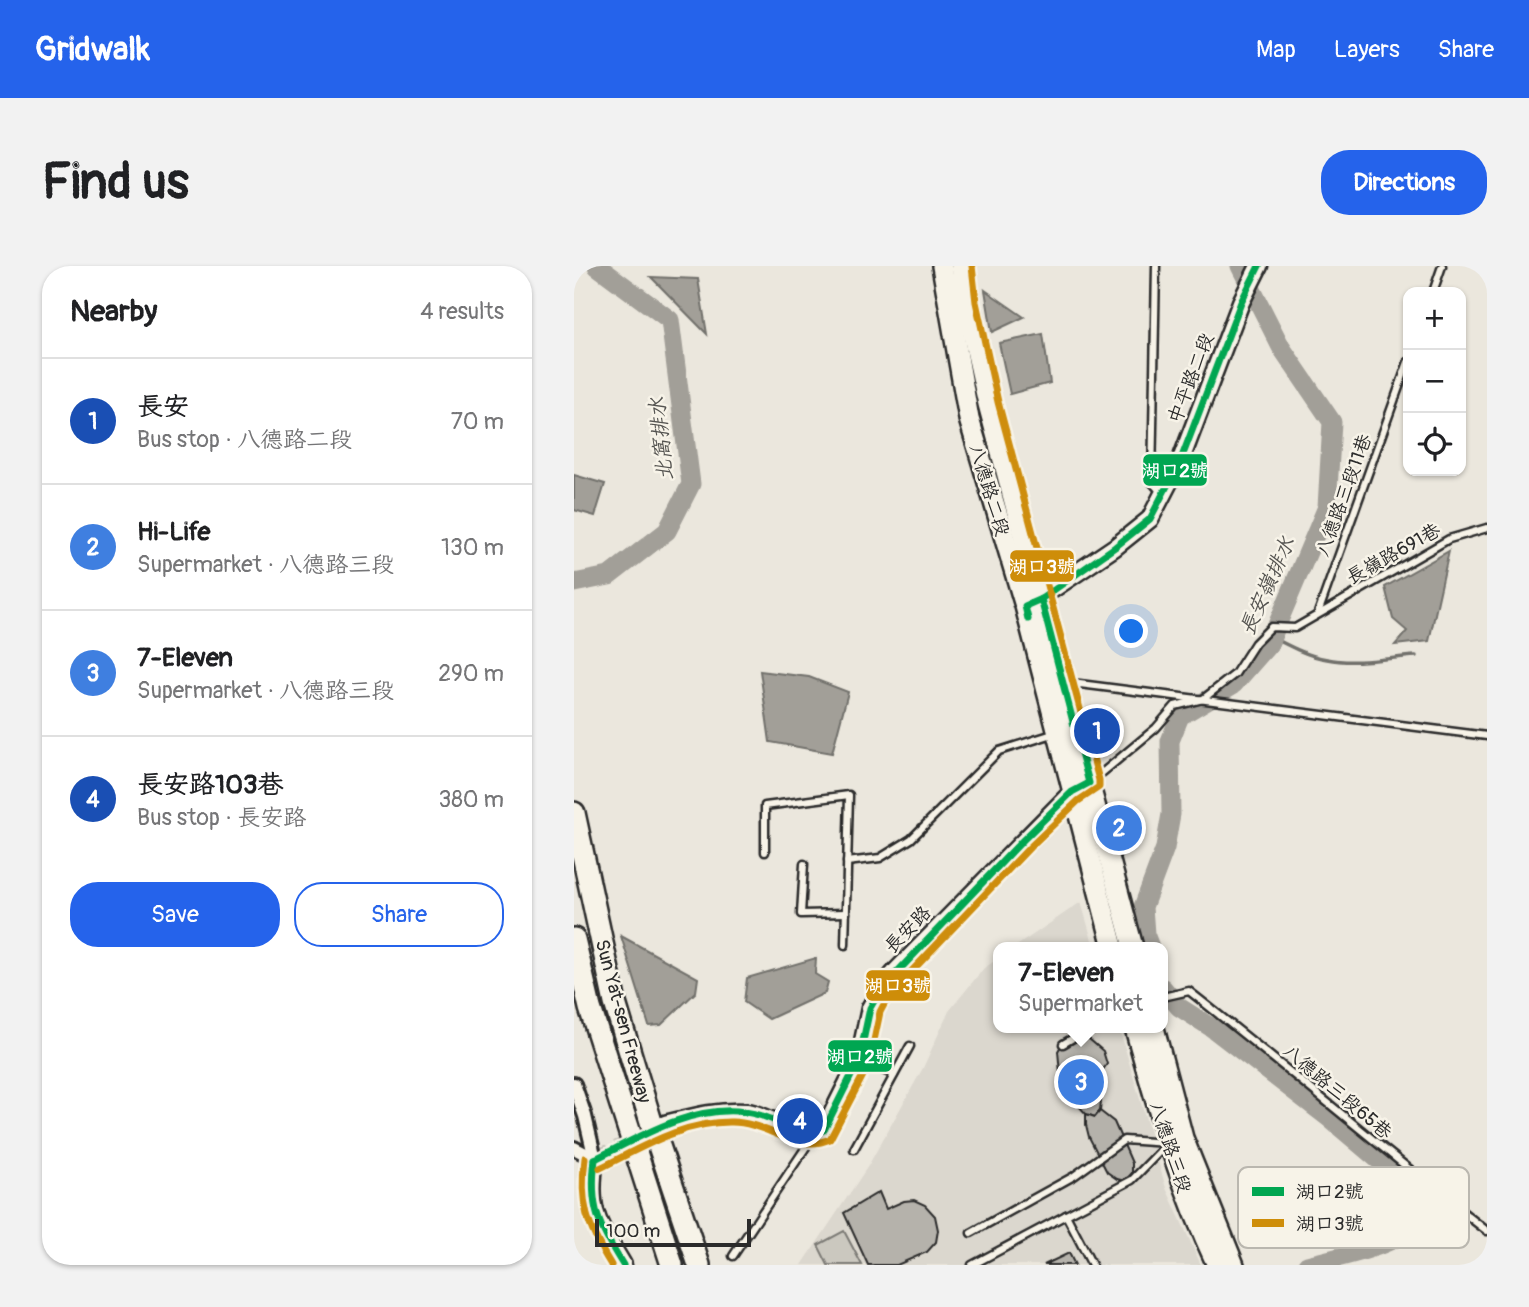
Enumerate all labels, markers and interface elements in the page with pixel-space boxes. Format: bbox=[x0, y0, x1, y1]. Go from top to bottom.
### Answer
text: Gridwalk bbox=[35, 29, 150, 70]
text: Map bbox=[1256, 35, 1296, 64]
text: Layers bbox=[1334, 35, 1400, 64]
text: Share bbox=[1438, 35, 1494, 64]
button: Directions bbox=[1321, 150, 1487, 215]
text: Find us bbox=[42, 152, 189, 213]
map controls bbox=[1403, 287, 1466, 476]
button: + bbox=[1403, 287, 1466, 350]
text: Nearby bbox=[70, 293, 157, 330]
text: 4 results bbox=[420, 297, 504, 326]
street label: 中平路二段 bbox=[1163, 330, 1219, 427]
button: − bbox=[1403, 350, 1466, 413]
text: 長安 bbox=[137, 391, 189, 423]
water label: 北窩排水 bbox=[644, 395, 679, 482]
text: 1 bbox=[89, 407, 98, 436]
text: 70 m bbox=[451, 407, 504, 436]
button: locate bbox=[1403, 413, 1466, 476]
text: Bus stop · 八德路二段 bbox=[137, 425, 352, 454]
street label: 八德路三段11巷 bbox=[1311, 431, 1377, 560]
street label: 八德路二段 bbox=[964, 441, 1014, 539]
line badge: 湖口2號 bbox=[1142, 453, 1208, 487]
text: 湖口2號 bbox=[1141, 459, 1209, 483]
text: Hi-Life bbox=[137, 516, 210, 548]
street label: 長嶺路691巷 bbox=[1342, 518, 1445, 590]
water label: 長安嶺排水 bbox=[1234, 532, 1302, 640]
text: 2 bbox=[87, 533, 99, 562]
text: 130 m bbox=[441, 533, 504, 562]
line badge: 湖口3號 bbox=[1009, 549, 1075, 583]
text: Supermarket · 八德路三段 bbox=[137, 550, 394, 579]
text: 湖口3號 bbox=[1008, 555, 1076, 579]
your location bbox=[1114, 614, 1148, 648]
text: 7-Eleven bbox=[137, 642, 233, 674]
text: 3 bbox=[87, 659, 99, 688]
text: 290 m bbox=[438, 659, 504, 688]
text: Supermarket · 八德路三段 bbox=[137, 676, 394, 705]
pin: 1 bbox=[1074, 705, 1120, 757]
text: 長安路103巷 bbox=[137, 769, 283, 801]
text: 4 bbox=[86, 785, 100, 814]
text: 380 m bbox=[438, 785, 504, 814]
pin: 2 bbox=[1096, 802, 1142, 854]
text: Bus stop · 長安路 bbox=[137, 803, 306, 832]
button: Save bbox=[70, 882, 280, 947]
button: Share bbox=[294, 882, 504, 947]
street label: 長安路 bbox=[879, 901, 936, 959]
street label: Sun Yat-sen Freeway bbox=[590, 937, 656, 1106]
popup bbox=[993, 942, 1168, 1033]
text: 7-Eleven bbox=[1018, 957, 1114, 989]
line badge: 湖口3號 bbox=[865, 969, 931, 1002]
text: 湖口3號 bbox=[864, 974, 932, 998]
text: Supermarket bbox=[1018, 989, 1143, 1018]
line badge: 湖口2號 bbox=[827, 1039, 893, 1073]
street label: 八德路三段65巷 bbox=[1278, 1039, 1397, 1144]
text: 湖口2號 bbox=[826, 1045, 894, 1069]
pin: 3 bbox=[1058, 1056, 1104, 1108]
pin: 4 bbox=[777, 1095, 823, 1147]
street label: 八德路三段 bbox=[1144, 1098, 1196, 1196]
legend bbox=[1238, 1167, 1469, 1248]
text: 湖口2號 bbox=[1296, 1180, 1364, 1204]
text: 湖口3號 bbox=[1296, 1212, 1364, 1236]
scale bar bbox=[595, 1216, 751, 1248]
text: 100 m bbox=[606, 1219, 660, 1243]

